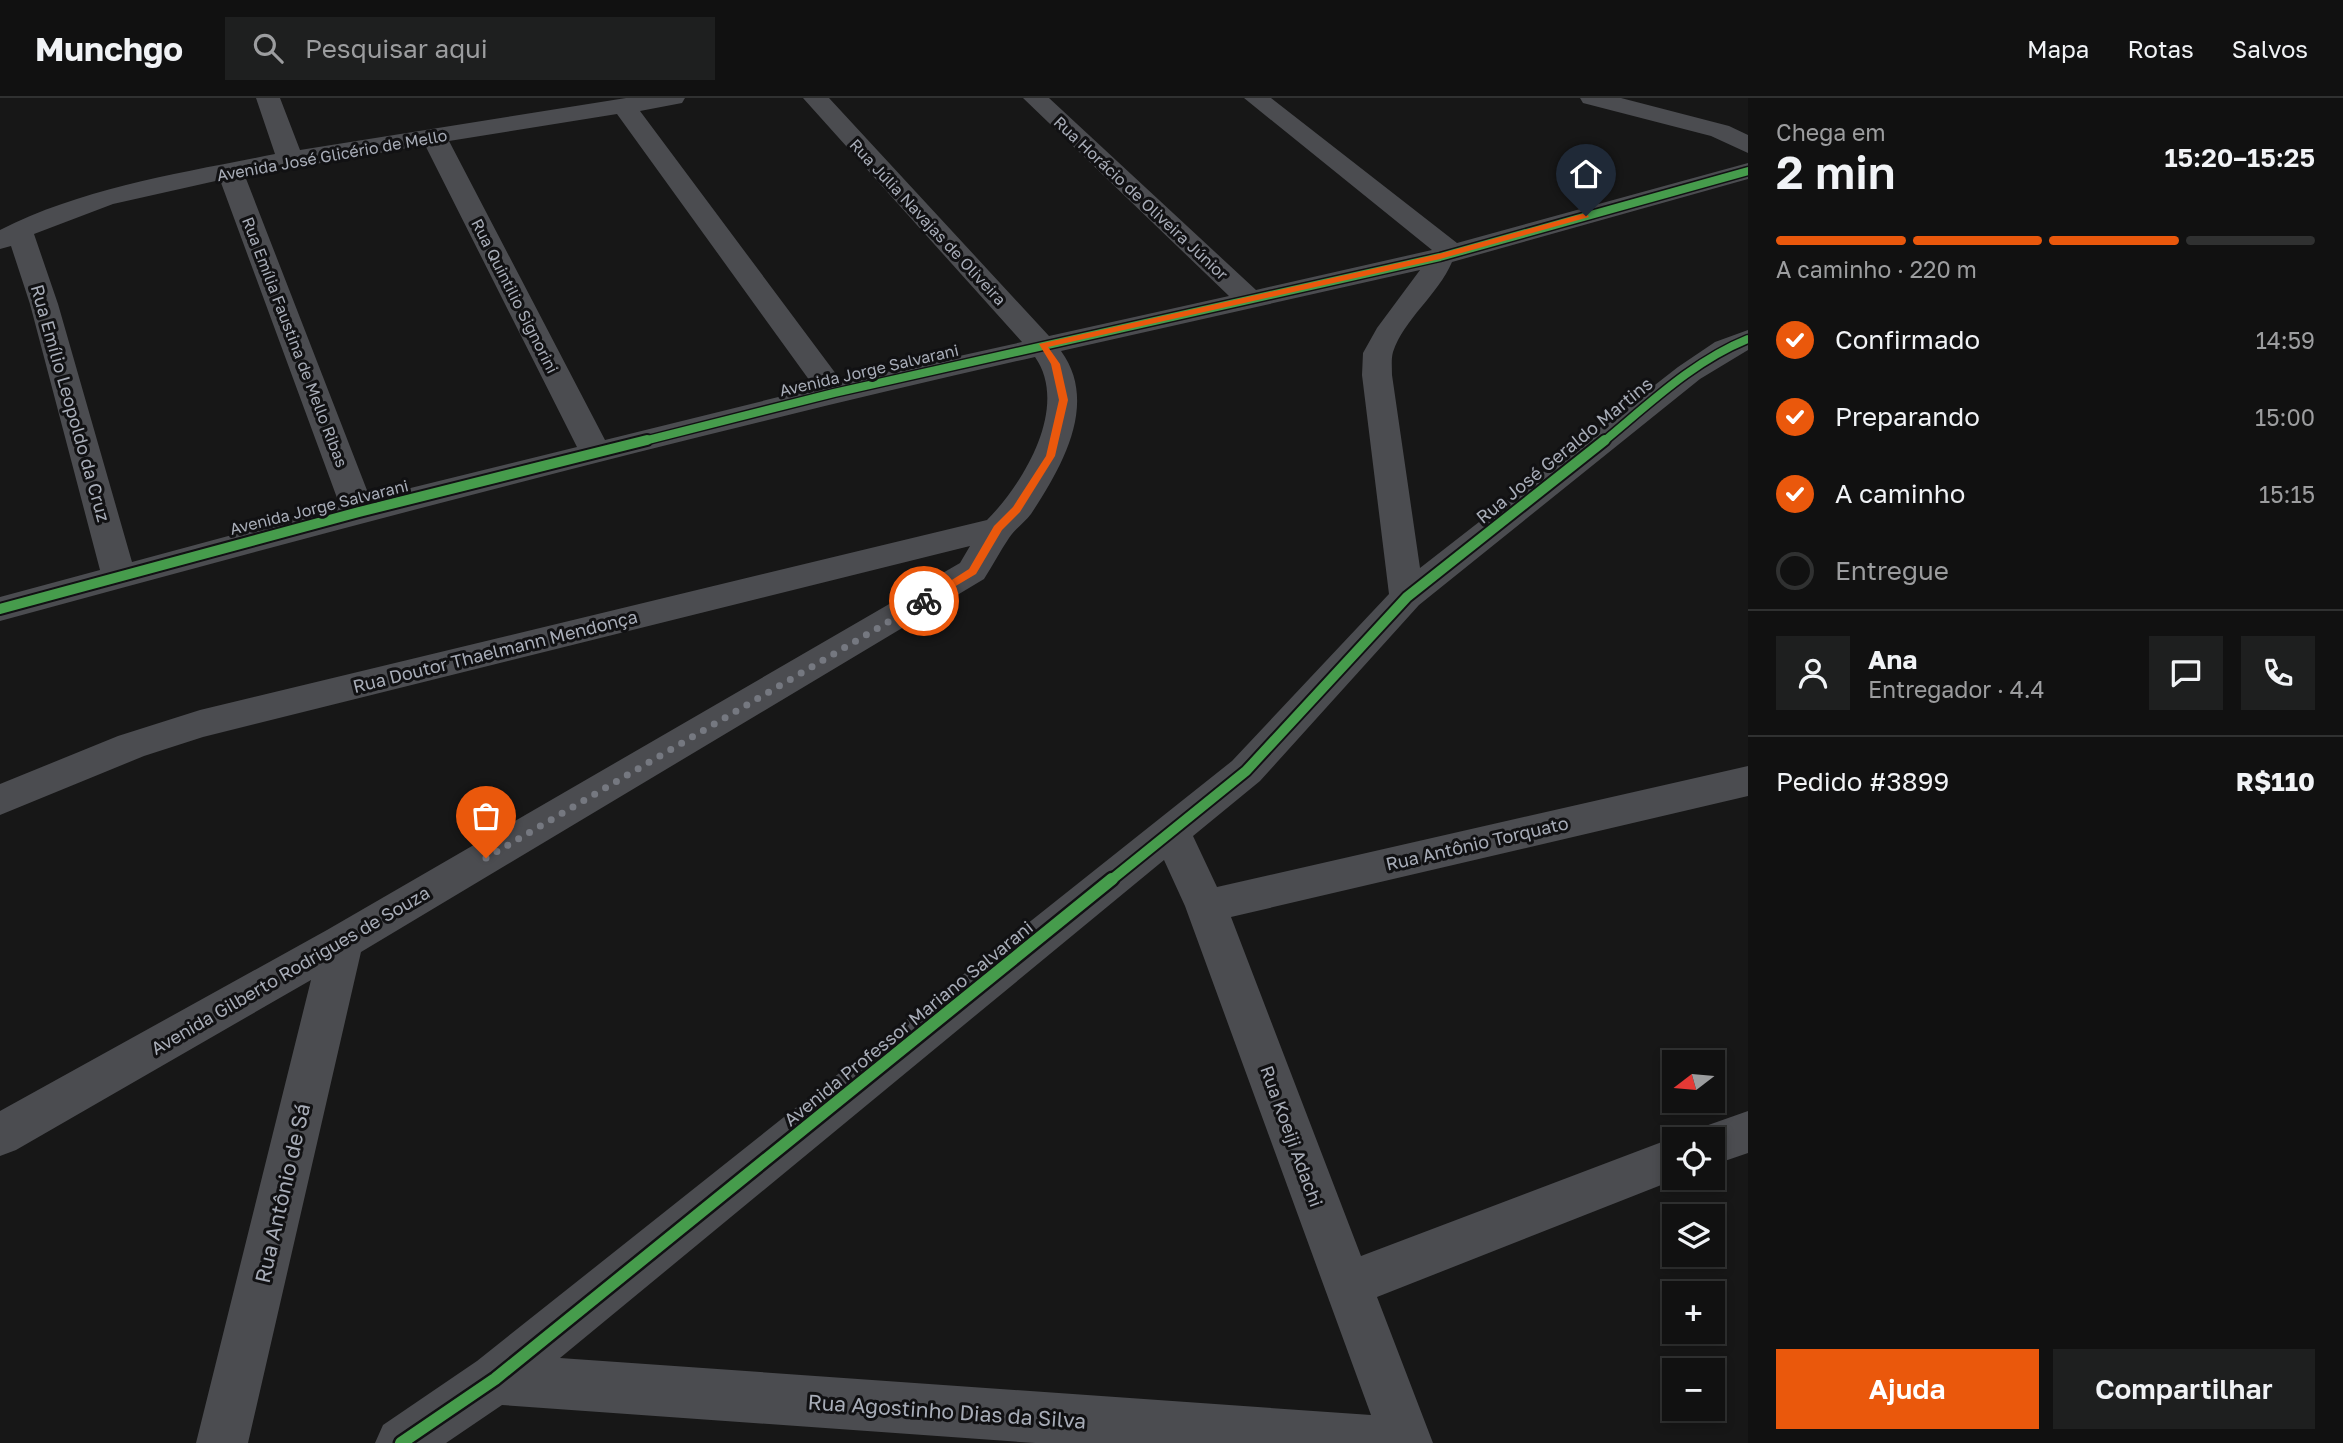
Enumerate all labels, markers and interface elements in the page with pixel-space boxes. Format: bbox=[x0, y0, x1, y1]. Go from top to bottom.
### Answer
search box bbox=[225, 17, 715, 80]
text: Munchgo bbox=[35, 29, 183, 68]
icon: search bbox=[249, 29, 287, 67]
text: Pesquisar aqui bbox=[305, 33, 488, 64]
text: Mapa bbox=[2027, 34, 2089, 63]
text: Rotas bbox=[2127, 34, 2194, 63]
text: Salvos bbox=[2232, 34, 2308, 63]
street label: Rua Horácio de Oliveira Júnior bbox=[1050, 112, 1232, 284]
text: Chega em bbox=[1776, 118, 1886, 146]
street label: Avenida José Glicério de Mello bbox=[215, 125, 449, 185]
street label: Rua Júlia Navajas de Oliveira bbox=[846, 135, 1010, 309]
text: 15:20–15:25 bbox=[2164, 142, 2315, 173]
pin bbox=[1556, 144, 1616, 216]
text: 2 min bbox=[1776, 144, 1896, 199]
icon: home bbox=[1567, 155, 1605, 193]
street label: Rua Emília Faustina de Mello Ribas bbox=[238, 214, 352, 470]
street label: Rua Quintilio Signorini bbox=[467, 215, 563, 377]
text: A caminho · 220 m bbox=[1776, 255, 1977, 283]
street label: Rua Emílio Leopoldo da Cruz bbox=[27, 282, 115, 524]
icon: check bbox=[1776, 321, 1814, 359]
text: Confirmado bbox=[1835, 324, 1980, 355]
text: 14:59 bbox=[2256, 326, 2315, 354]
street label: Avenida Jorge Salvarani bbox=[777, 340, 961, 400]
street label: Rua José Geraldo Martins bbox=[1471, 372, 1657, 528]
icon: check bbox=[1776, 398, 1814, 436]
text: Preparando bbox=[1835, 401, 1980, 432]
text: 15:00 bbox=[2255, 403, 2315, 431]
street label: Avenida Jorge Salvarani bbox=[228, 475, 410, 539]
icon: check bbox=[1776, 475, 1814, 513]
text: A caminho bbox=[1835, 478, 1965, 509]
text: 15:15 bbox=[2259, 480, 2315, 508]
text: Entregue bbox=[1835, 555, 1949, 586]
courier bbox=[889, 566, 959, 636]
icon: bike bbox=[905, 582, 943, 620]
street label: Rua Doutor Thaelmann Mendonça bbox=[350, 605, 640, 697]
button: person bbox=[1776, 636, 1850, 710]
button: chat bbox=[2149, 636, 2223, 710]
button: phone bbox=[2241, 636, 2315, 710]
text: Ana bbox=[1868, 644, 1917, 675]
text: Entregador · 4.4 bbox=[1868, 675, 2045, 703]
text: Pedido #3899 bbox=[1776, 766, 1949, 797]
text: R$110 bbox=[2236, 766, 2315, 797]
pin bbox=[456, 786, 516, 858]
icon: bag bbox=[467, 797, 505, 835]
street label: Rua Antônio Torquato bbox=[1384, 811, 1570, 875]
street label: Avenida Gilberto Rodrigues de Souza bbox=[147, 881, 433, 1059]
street label: Avenida Professor Mariano Salvarani bbox=[779, 916, 1037, 1130]
north arrow bbox=[1662, 1050, 1726, 1113]
map controls bbox=[1662, 1050, 1725, 1421]
street label: Rua Koeiji Adachi bbox=[1256, 1062, 1328, 1210]
street label: Rua Antônio de Sá bbox=[249, 1101, 315, 1285]
button: locate bbox=[1662, 1127, 1725, 1190]
button: layers bbox=[1662, 1204, 1725, 1267]
button: + bbox=[1662, 1281, 1725, 1344]
button: Ajuda bbox=[1776, 1349, 2039, 1429]
button: Compartilhar bbox=[2053, 1349, 2315, 1429]
button: − bbox=[1662, 1358, 1725, 1421]
street label: Rua Agostinho Dias da Silva bbox=[807, 1388, 1087, 1434]

